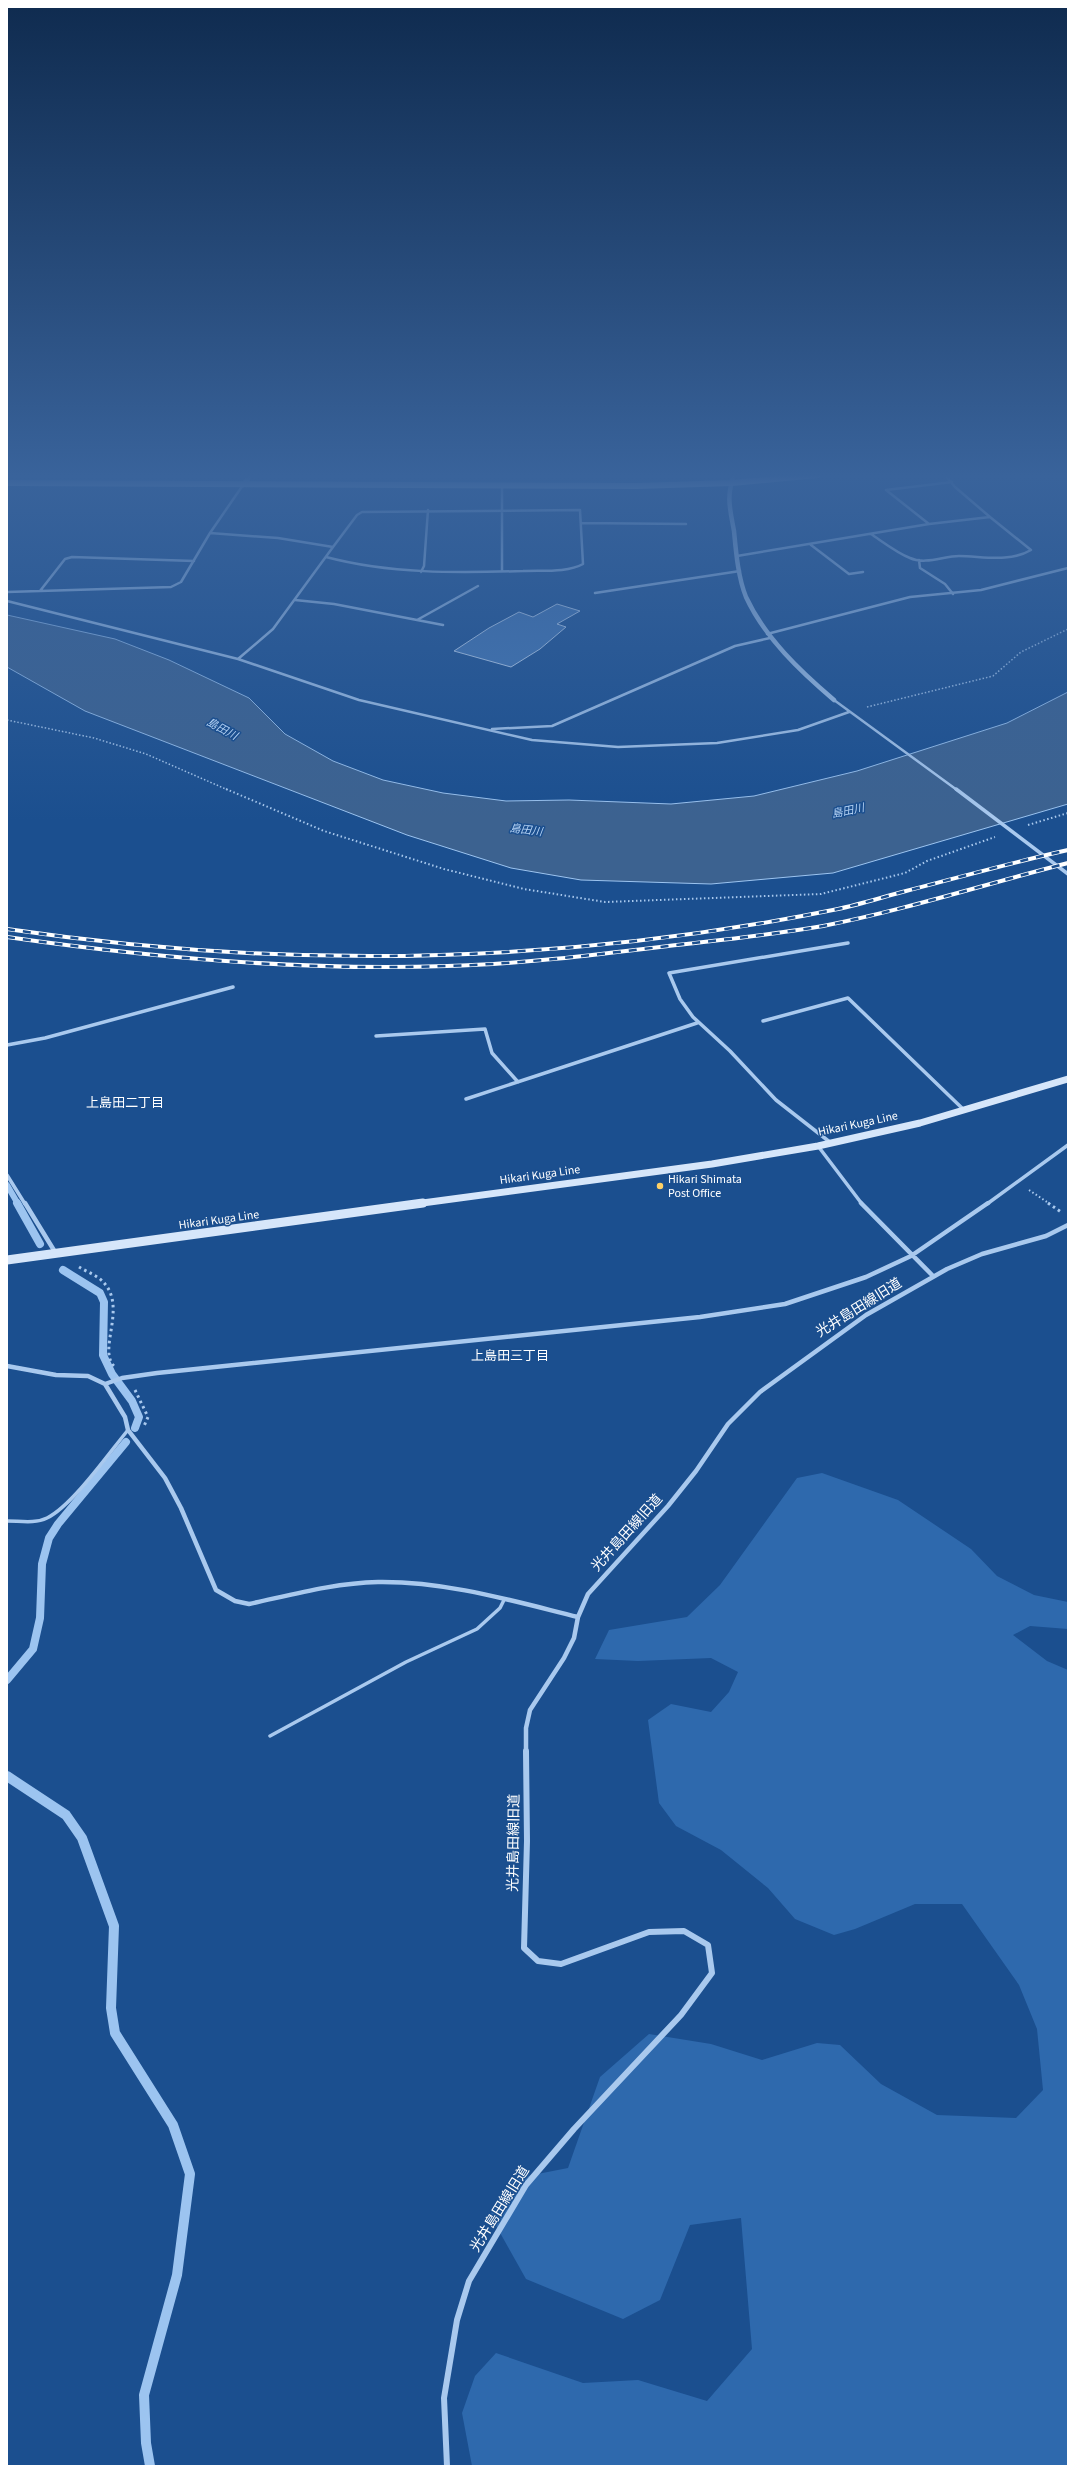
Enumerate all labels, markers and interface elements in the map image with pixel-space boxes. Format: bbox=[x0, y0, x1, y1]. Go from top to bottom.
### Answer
water label: 島田川 bbox=[204, 715, 241, 744]
water label: 島田川 bbox=[830, 800, 867, 822]
water label: 島田川 bbox=[509, 821, 544, 840]
district label: 上島田二丁目 bbox=[86, 1094, 164, 1112]
street label: Hikari Kuga Line bbox=[817, 1107, 899, 1141]
street label: Hikari Kuga Line bbox=[499, 1161, 581, 1189]
place label: Hikari Shimata Post Office bbox=[668, 1171, 742, 1202]
marker: Hikari Shimata Post Office bbox=[655, 1181, 665, 1191]
street label: Hikari Kuga Line bbox=[178, 1206, 260, 1234]
street label: 光井島田線旧道 bbox=[812, 1274, 906, 1342]
district label: 上島田三丁目 bbox=[471, 1347, 549, 1365]
street label: 光井島田線旧道 bbox=[587, 1490, 667, 1576]
street label: 光井島田線旧道 bbox=[503, 1794, 525, 1892]
street label: 光井島田線旧道 bbox=[466, 2162, 534, 2256]

